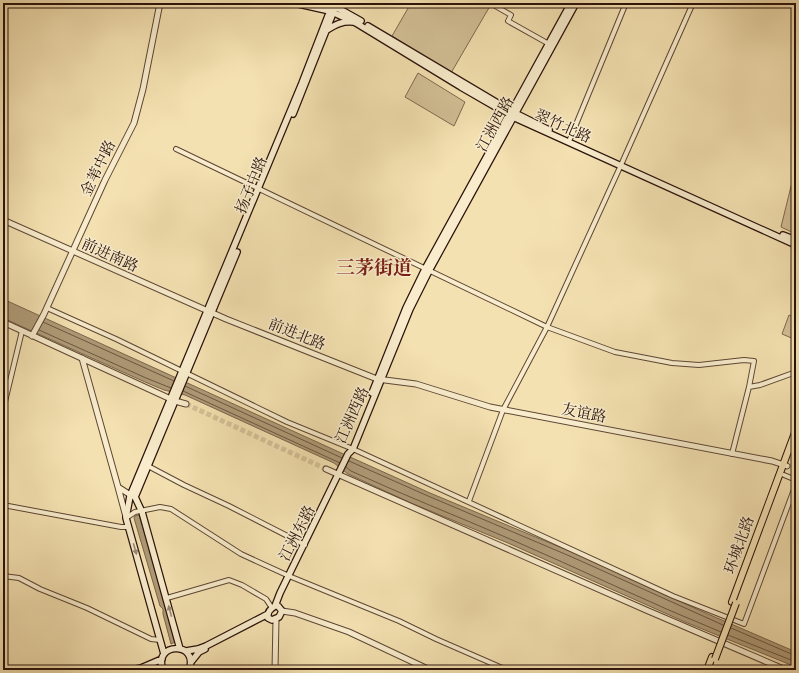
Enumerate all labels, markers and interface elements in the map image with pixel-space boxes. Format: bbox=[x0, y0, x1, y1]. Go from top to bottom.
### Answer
street label: 江洲西路 bbox=[473, 93, 517, 155]
street label: 翠竹北路 bbox=[532, 106, 594, 146]
street label: 金苇中路 bbox=[77, 137, 119, 199]
street label: 扬子中路 bbox=[231, 154, 271, 216]
street label: 前进南路 bbox=[79, 235, 141, 275]
district label: 三茅街道 bbox=[336, 257, 412, 279]
street label: 前进北路 bbox=[266, 314, 328, 354]
street label: 江洲西路 bbox=[332, 384, 372, 446]
street label: 友谊路 bbox=[560, 400, 608, 426]
street label: 江洲东路 bbox=[275, 502, 319, 564]
street label: 环城北路 bbox=[720, 514, 758, 576]
one-way arrow bbox=[132, 543, 138, 555]
one-way arrow bbox=[167, 605, 173, 617]

